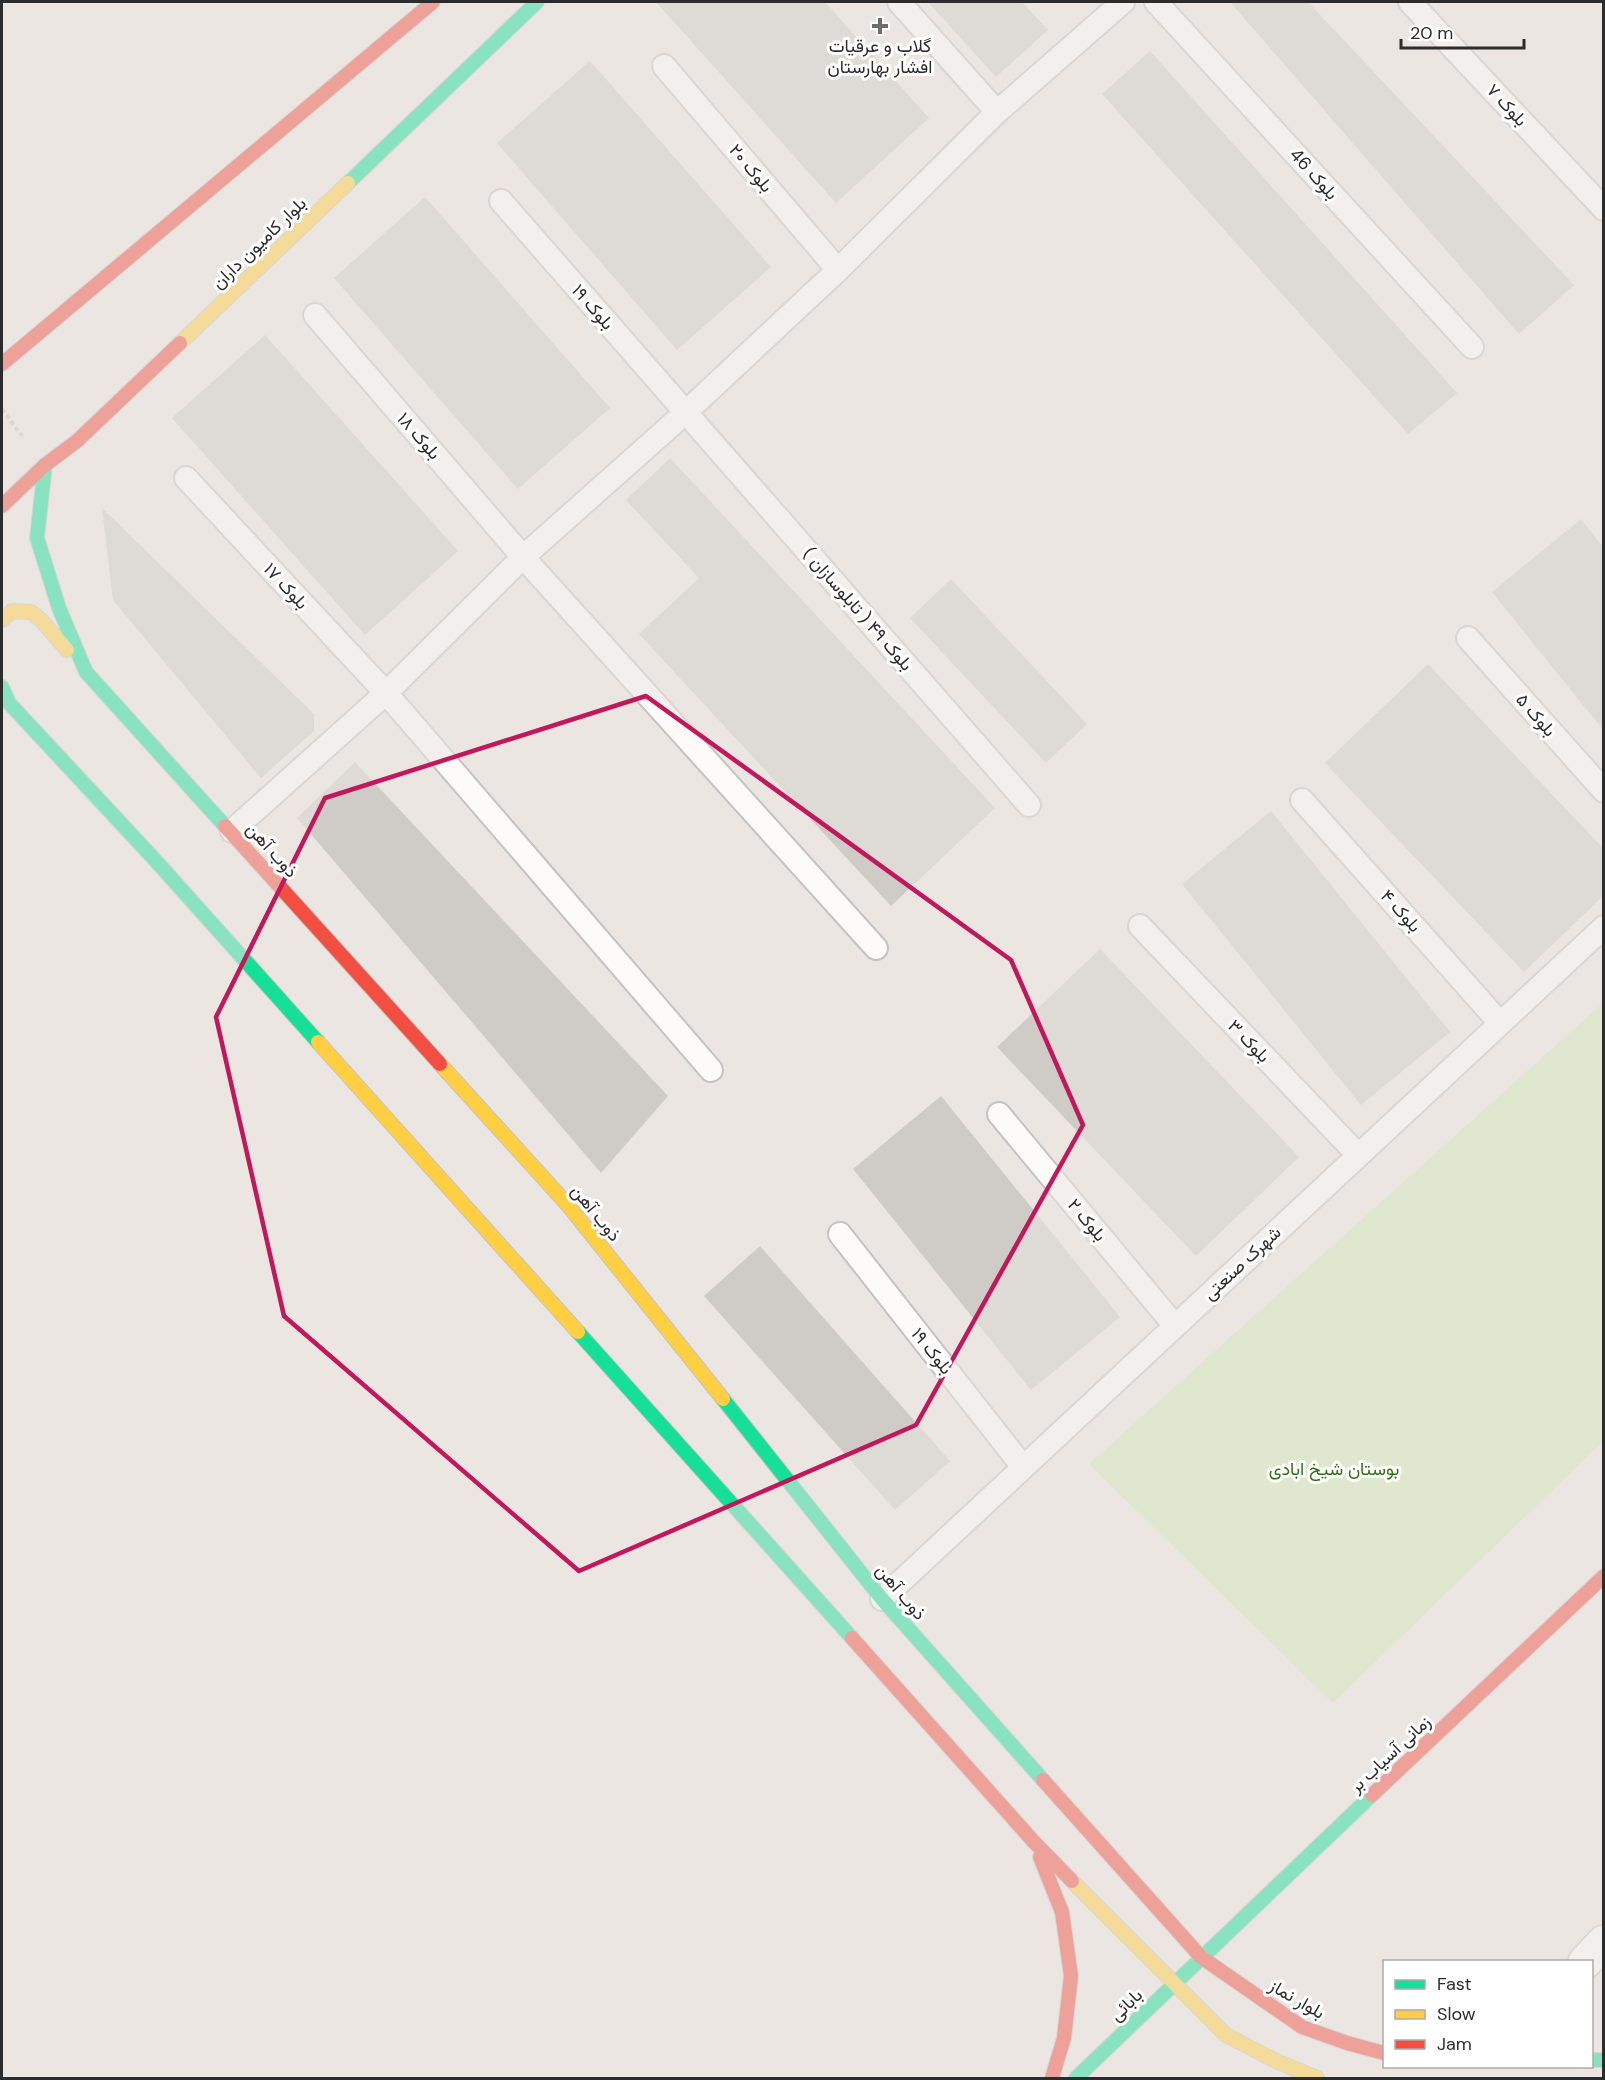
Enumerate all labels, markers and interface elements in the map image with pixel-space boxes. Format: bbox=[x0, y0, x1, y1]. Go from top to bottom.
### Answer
scale bar bbox=[1401, 12, 1524, 50]
marker: گلاب و عرقیات افشار بهارستان bbox=[873, 19, 887, 33]
text: 20 m bbox=[1410, 21, 1453, 45]
place label: گلاب و عرقیات افشار بهارستان bbox=[828, 34, 932, 79]
street label: بلوک ۷ bbox=[1481, 78, 1533, 132]
street label: بلوک ۲۰ bbox=[724, 139, 778, 197]
street label: بلوک 46 bbox=[1284, 143, 1344, 205]
street label: بلوار کامیون داران bbox=[206, 192, 312, 294]
street label: بلوک ۱۹ bbox=[566, 279, 620, 335]
street label: بلوک ۱۸ bbox=[392, 407, 446, 465]
street label: بلوک ۴۹ ( تابلوسازان ) bbox=[798, 542, 918, 676]
street label: بلوک ۱۷ bbox=[258, 558, 314, 614]
street label: بلوک ۵ bbox=[1510, 688, 1562, 742]
street label: ذوب آهن bbox=[241, 817, 303, 883]
street label: بلوک ۴ bbox=[1375, 884, 1427, 938]
street label: بلوک ۳ bbox=[1222, 1014, 1276, 1068]
street label: ذوب آهن bbox=[566, 1179, 626, 1247]
street label: بلوک ۲ bbox=[1062, 1194, 1112, 1246]
street label: شهرک صنعتی bbox=[1198, 1221, 1286, 1305]
street label: بلوک ۱۹ bbox=[906, 1323, 958, 1379]
park label: بوستان شیخ ابادی bbox=[1269, 1457, 1399, 1481]
street label: ذوب آهن bbox=[870, 1559, 932, 1625]
street label: زمانی آسیاب بر bbox=[1343, 1710, 1436, 1799]
legend bbox=[1383, 1960, 1593, 2068]
text: Fast bbox=[1437, 1972, 1472, 1996]
street label: بلوار نماز bbox=[1264, 1973, 1329, 2025]
street label: بابائی bbox=[1104, 1983, 1148, 2027]
text: Slow bbox=[1437, 2002, 1476, 2026]
text: Jam bbox=[1437, 2032, 1472, 2056]

